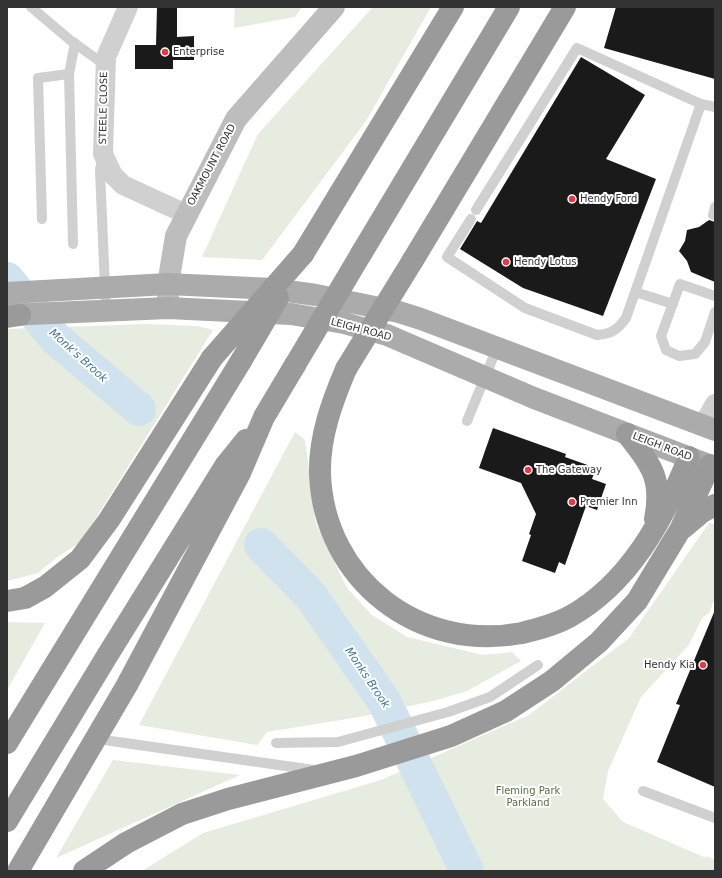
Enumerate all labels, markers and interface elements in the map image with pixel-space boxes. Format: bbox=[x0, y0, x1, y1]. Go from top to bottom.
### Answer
place label: Enterprise bbox=[173, 46, 224, 58]
marker: Enterprise bbox=[160, 47, 170, 57]
street label: STEELE CLOSE bbox=[97, 71, 111, 145]
street label: OAKMOUNT ROAD bbox=[185, 122, 239, 208]
place label: Hendy Ford bbox=[580, 193, 637, 205]
marker: Hendy Ford bbox=[567, 194, 577, 204]
place label: Hendy Lotus bbox=[514, 256, 576, 268]
marker: Hendy Lotus bbox=[501, 257, 511, 267]
street label: LEIGH ROAD bbox=[329, 316, 393, 344]
water label: Monk's Brook bbox=[46, 326, 110, 386]
street label: LEIGH ROAD bbox=[631, 430, 693, 464]
place label: The Gateway bbox=[536, 464, 602, 476]
marker: The Gateway bbox=[523, 465, 533, 475]
place label: Premier Inn bbox=[580, 496, 637, 508]
marker: Premier Inn bbox=[567, 497, 577, 507]
water label: Monks Brook bbox=[342, 645, 392, 711]
place label: Hendy Kia bbox=[644, 659, 695, 671]
marker: Hendy Kia bbox=[698, 660, 708, 670]
park label: Fleming Park Parkland bbox=[496, 785, 560, 808]

